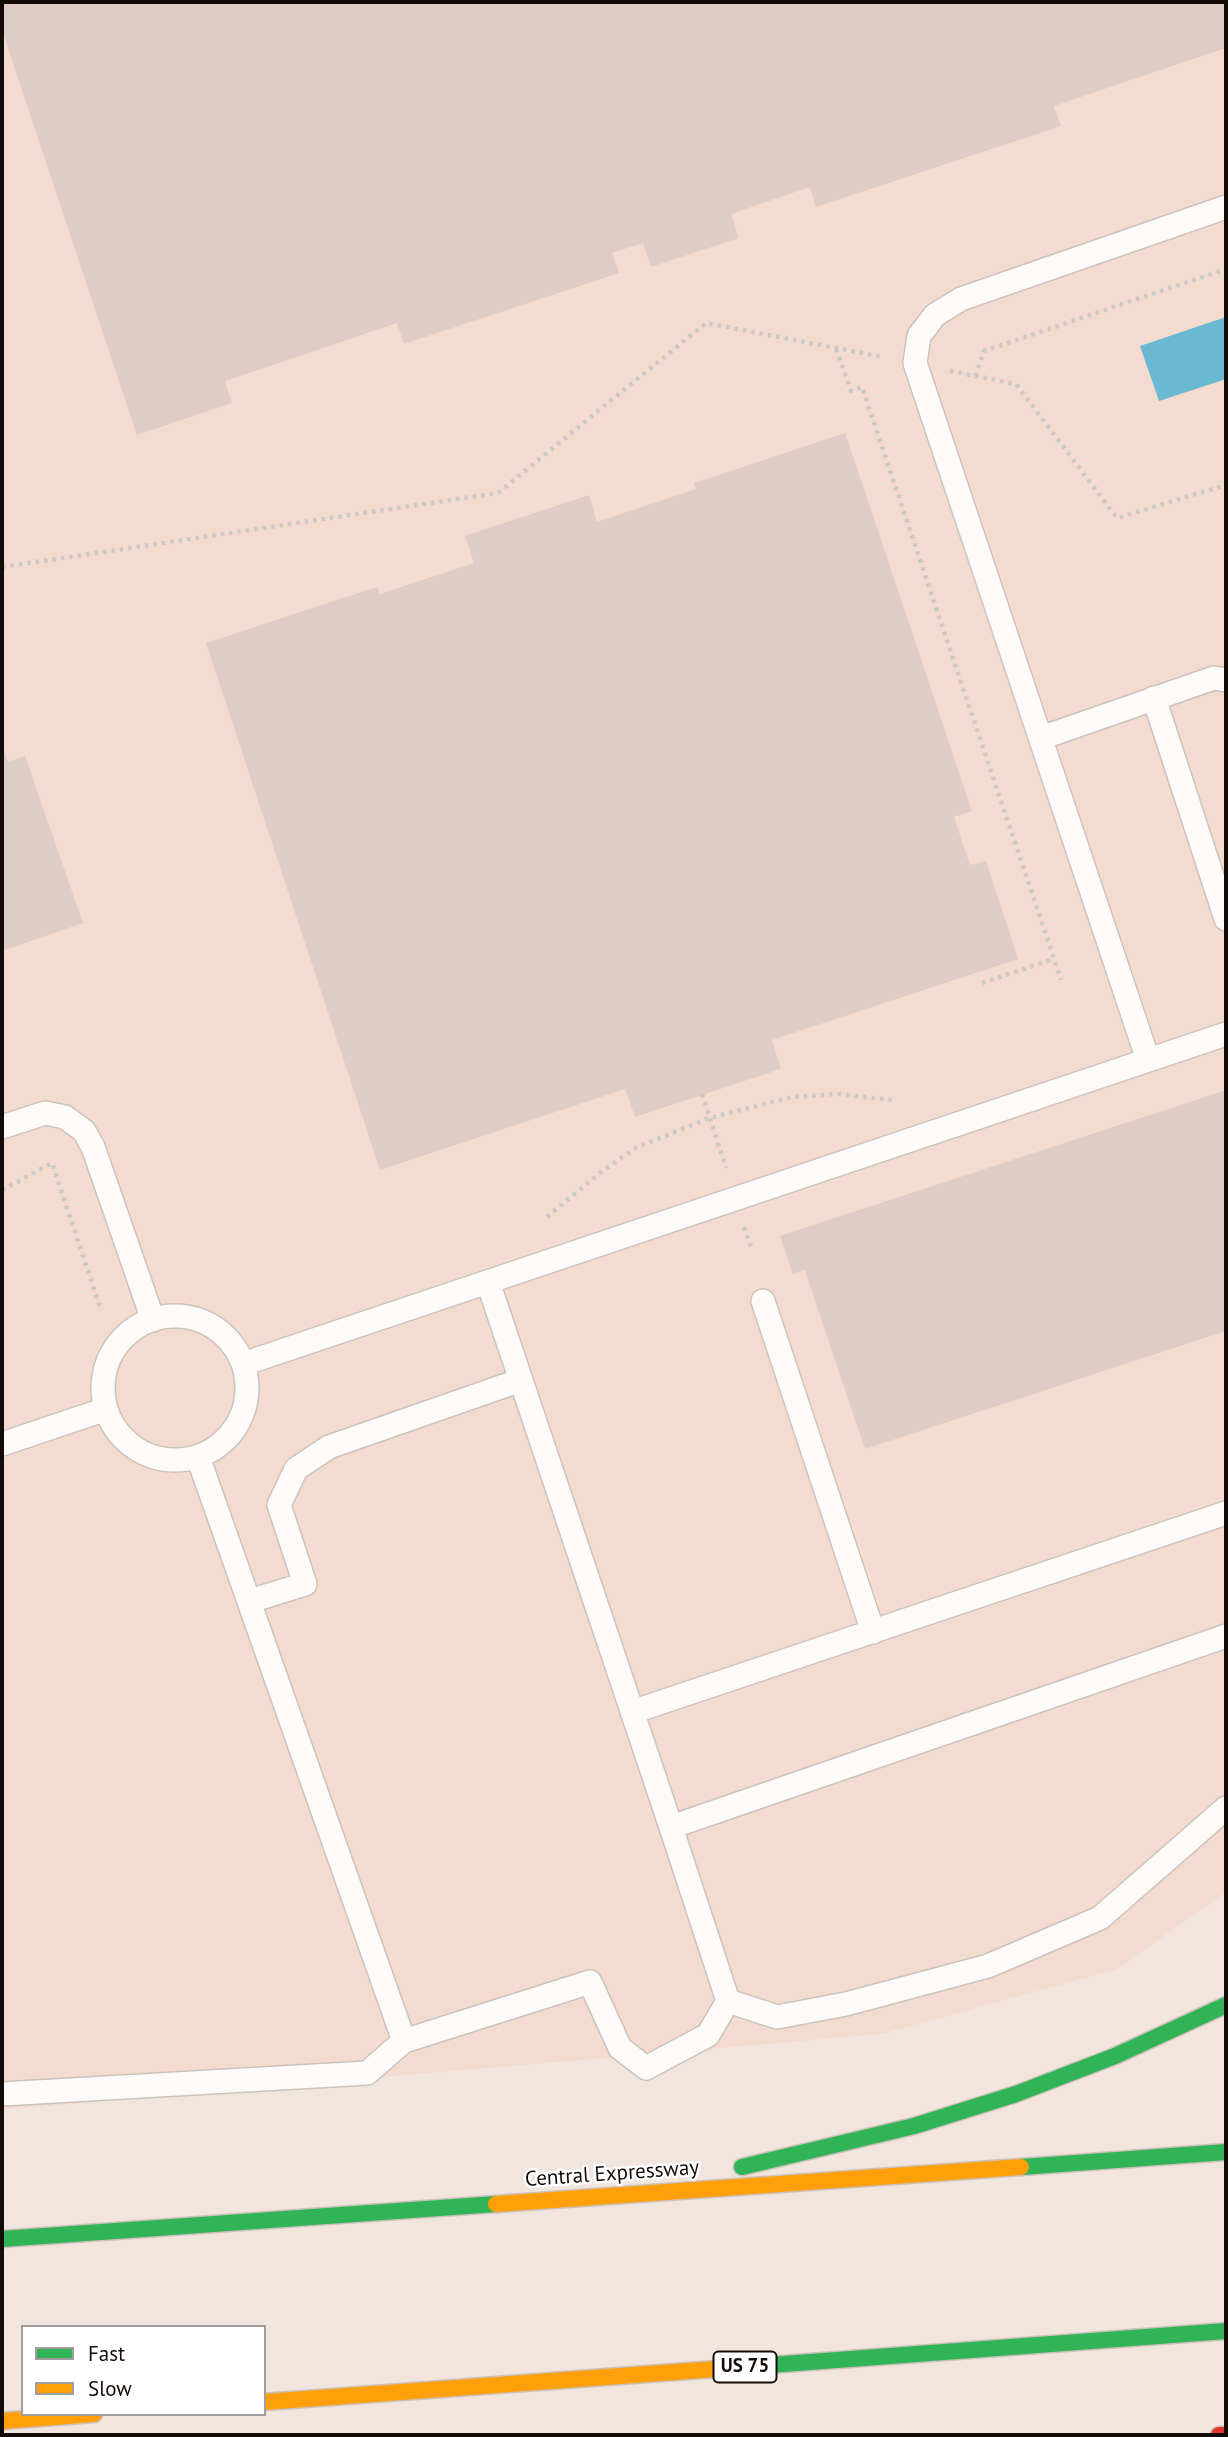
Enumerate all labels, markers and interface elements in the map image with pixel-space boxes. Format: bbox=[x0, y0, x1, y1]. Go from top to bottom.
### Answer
street label: Central Expressway bbox=[524, 2155, 700, 2193]
legend bbox=[21, 2325, 266, 2416]
text: Fast bbox=[88, 2340, 125, 2367]
road number: US 75 bbox=[714, 2352, 776, 2382]
text: Slow bbox=[88, 2375, 132, 2402]

